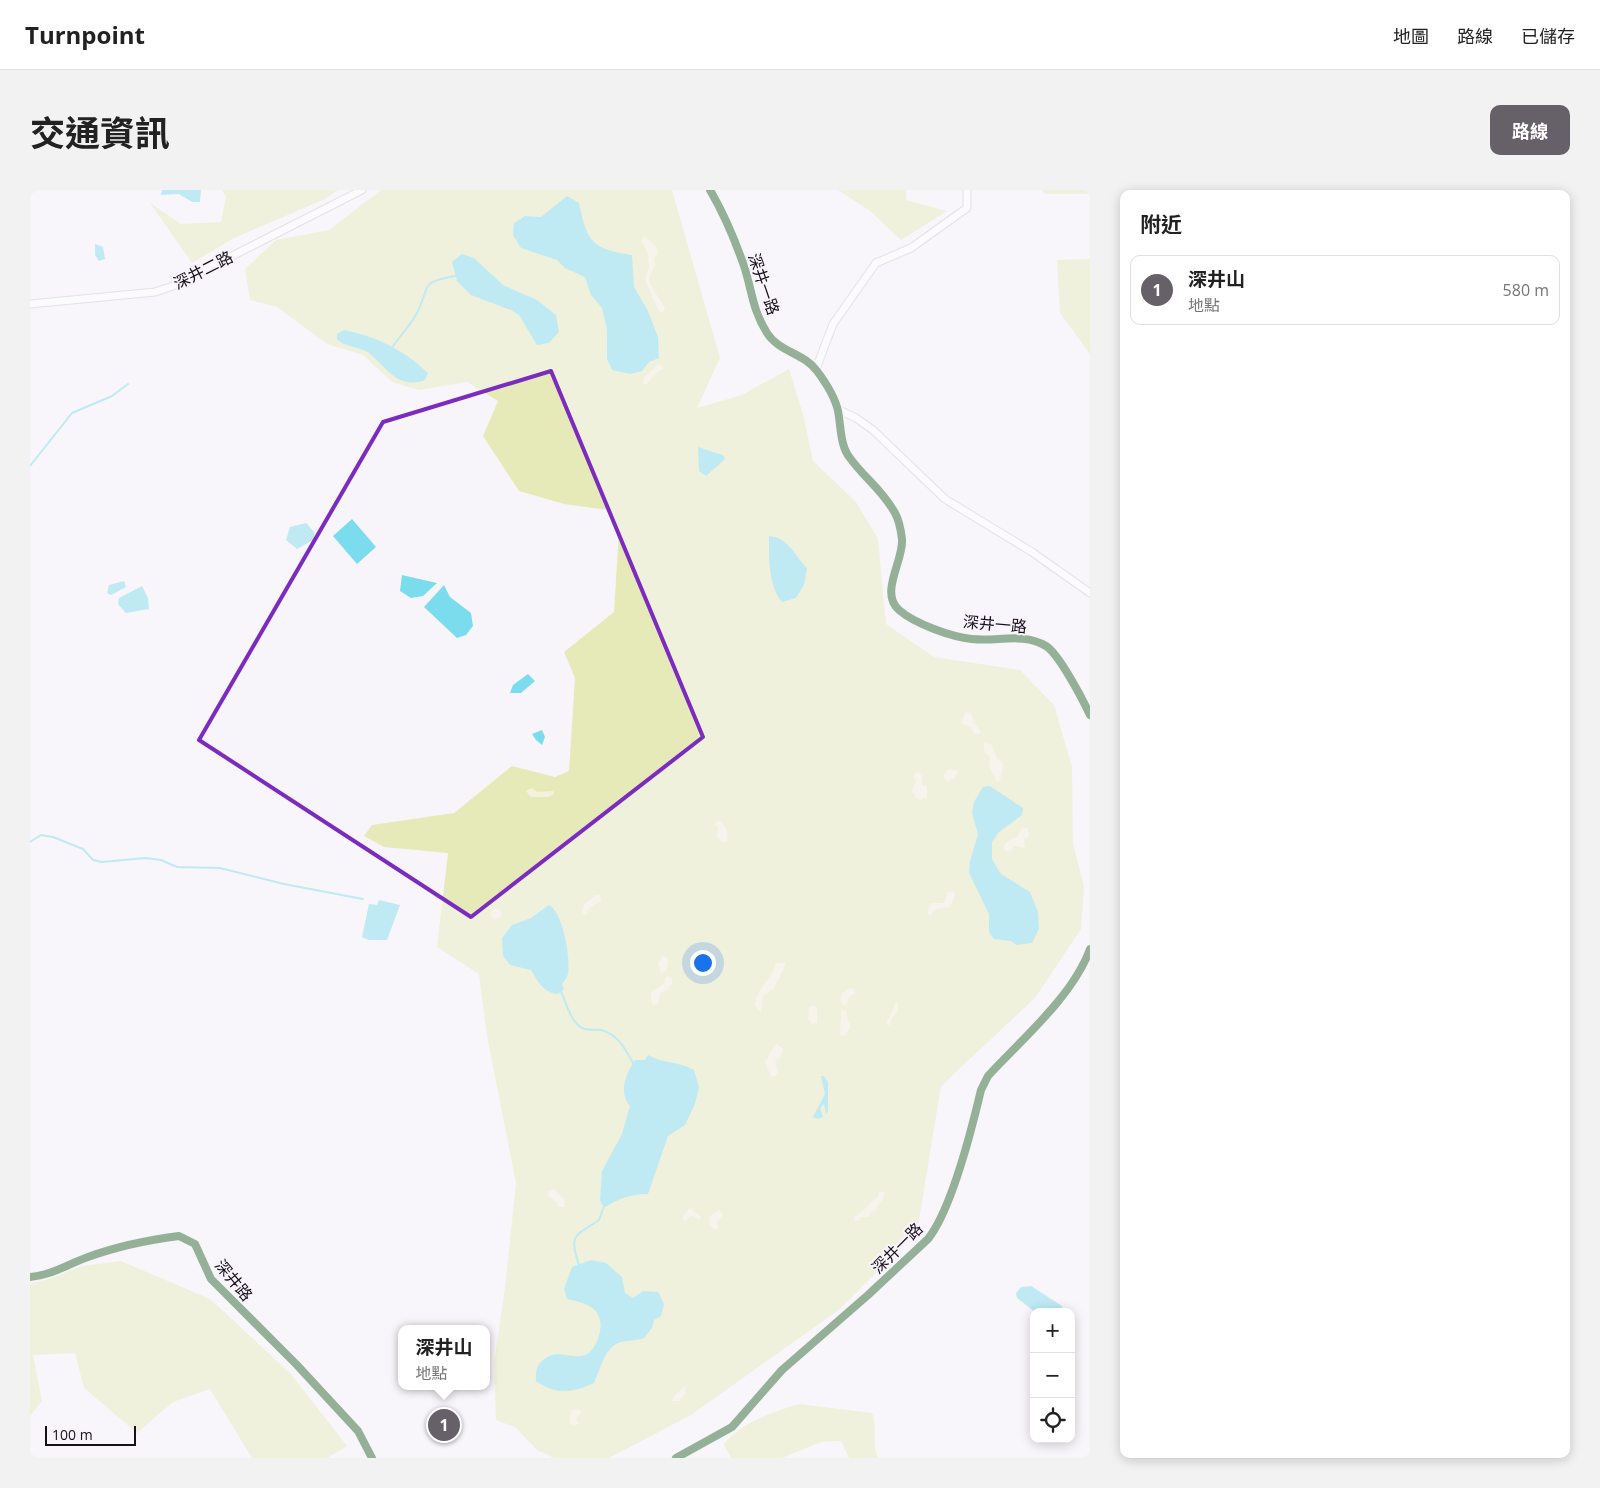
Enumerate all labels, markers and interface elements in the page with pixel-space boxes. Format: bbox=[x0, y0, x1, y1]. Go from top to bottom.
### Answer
text: Turnpoint bbox=[25, 18, 145, 51]
text: 地圖 bbox=[1393, 24, 1429, 48]
text: 路線 bbox=[1457, 24, 1493, 48]
text: 已儲存 bbox=[1521, 24, 1575, 48]
button: 路線 bbox=[1490, 105, 1570, 155]
text: 交通資訊 bbox=[30, 109, 170, 156]
text: 附近 bbox=[1140, 210, 1182, 238]
street label: 深井二路 bbox=[169, 246, 237, 294]
street label: 深井一路 bbox=[743, 250, 785, 318]
text: 深井山 bbox=[1188, 266, 1245, 292]
text: 1 bbox=[1152, 279, 1162, 301]
text: 580 m bbox=[1503, 279, 1549, 301]
text: 地點 bbox=[1188, 294, 1220, 316]
street label: 深井一路 bbox=[962, 610, 1028, 638]
your location bbox=[690, 950, 716, 976]
street label: 深井一路 bbox=[867, 1218, 927, 1278]
street label: 深井路 bbox=[210, 1255, 258, 1305]
map controls bbox=[1030, 1308, 1075, 1443]
button: + bbox=[1030, 1308, 1075, 1353]
popup bbox=[398, 1325, 490, 1390]
text: 深井山 bbox=[415, 1334, 473, 1360]
button: − bbox=[1030, 1353, 1075, 1398]
text: 地點 bbox=[415, 1362, 448, 1384]
button: locate bbox=[1030, 1398, 1075, 1443]
pin: 1 bbox=[428, 1406, 460, 1444]
scale bar bbox=[45, 1423, 136, 1446]
text: 100 m bbox=[52, 1425, 93, 1444]

